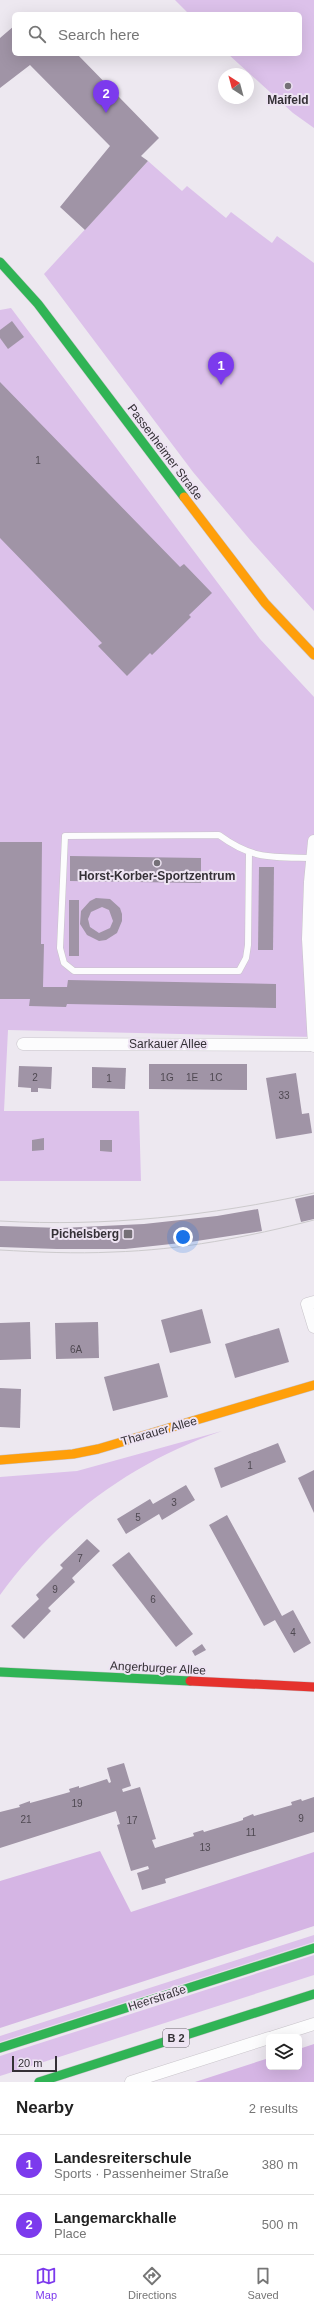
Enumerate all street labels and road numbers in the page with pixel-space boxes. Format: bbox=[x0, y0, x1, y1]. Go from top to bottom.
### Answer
street label: Passenheimer Straße bbox=[124, 401, 206, 503]
street label: Sarkauer Allee bbox=[129, 1037, 207, 1051]
street label: Tharauer Allee bbox=[120, 1413, 199, 1448]
street label: Angerburger Allee bbox=[110, 1658, 207, 1678]
street label: Heerstraße bbox=[126, 1982, 188, 2014]
road number: B 2 bbox=[163, 2029, 189, 2047]

